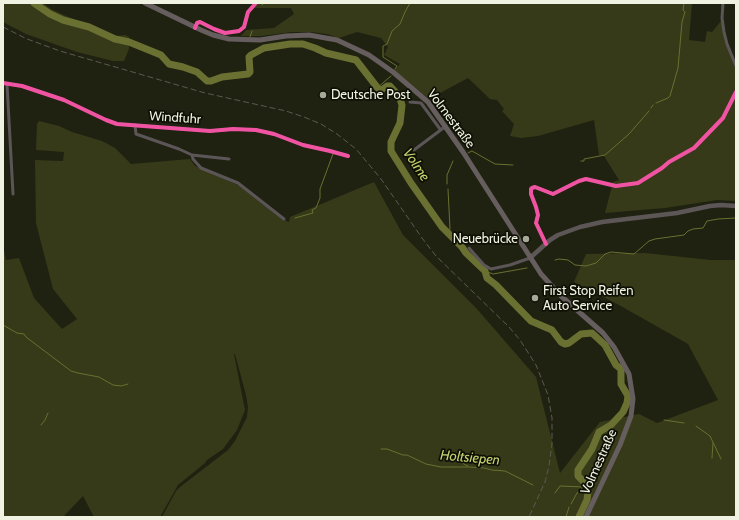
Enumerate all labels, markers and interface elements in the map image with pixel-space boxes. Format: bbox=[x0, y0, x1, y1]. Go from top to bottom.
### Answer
place label: Deutsche Post bbox=[331, 87, 410, 103]
street label: Volmestraße bbox=[424, 87, 478, 151]
marker: Deutsche Post bbox=[318, 90, 328, 100]
street label: Windfuhr bbox=[149, 108, 201, 128]
water label: Volme bbox=[399, 145, 433, 185]
place label: Neuebrücke bbox=[453, 231, 518, 247]
marker: Neuebrücke bbox=[521, 234, 531, 244]
place label: First Stop Reifen Auto Service bbox=[543, 283, 633, 314]
marker: First Stop Reifen Auto Service bbox=[530, 293, 540, 303]
street label: Volmestraße bbox=[578, 427, 620, 497]
water label: Holtsiepen bbox=[439, 447, 501, 469]

